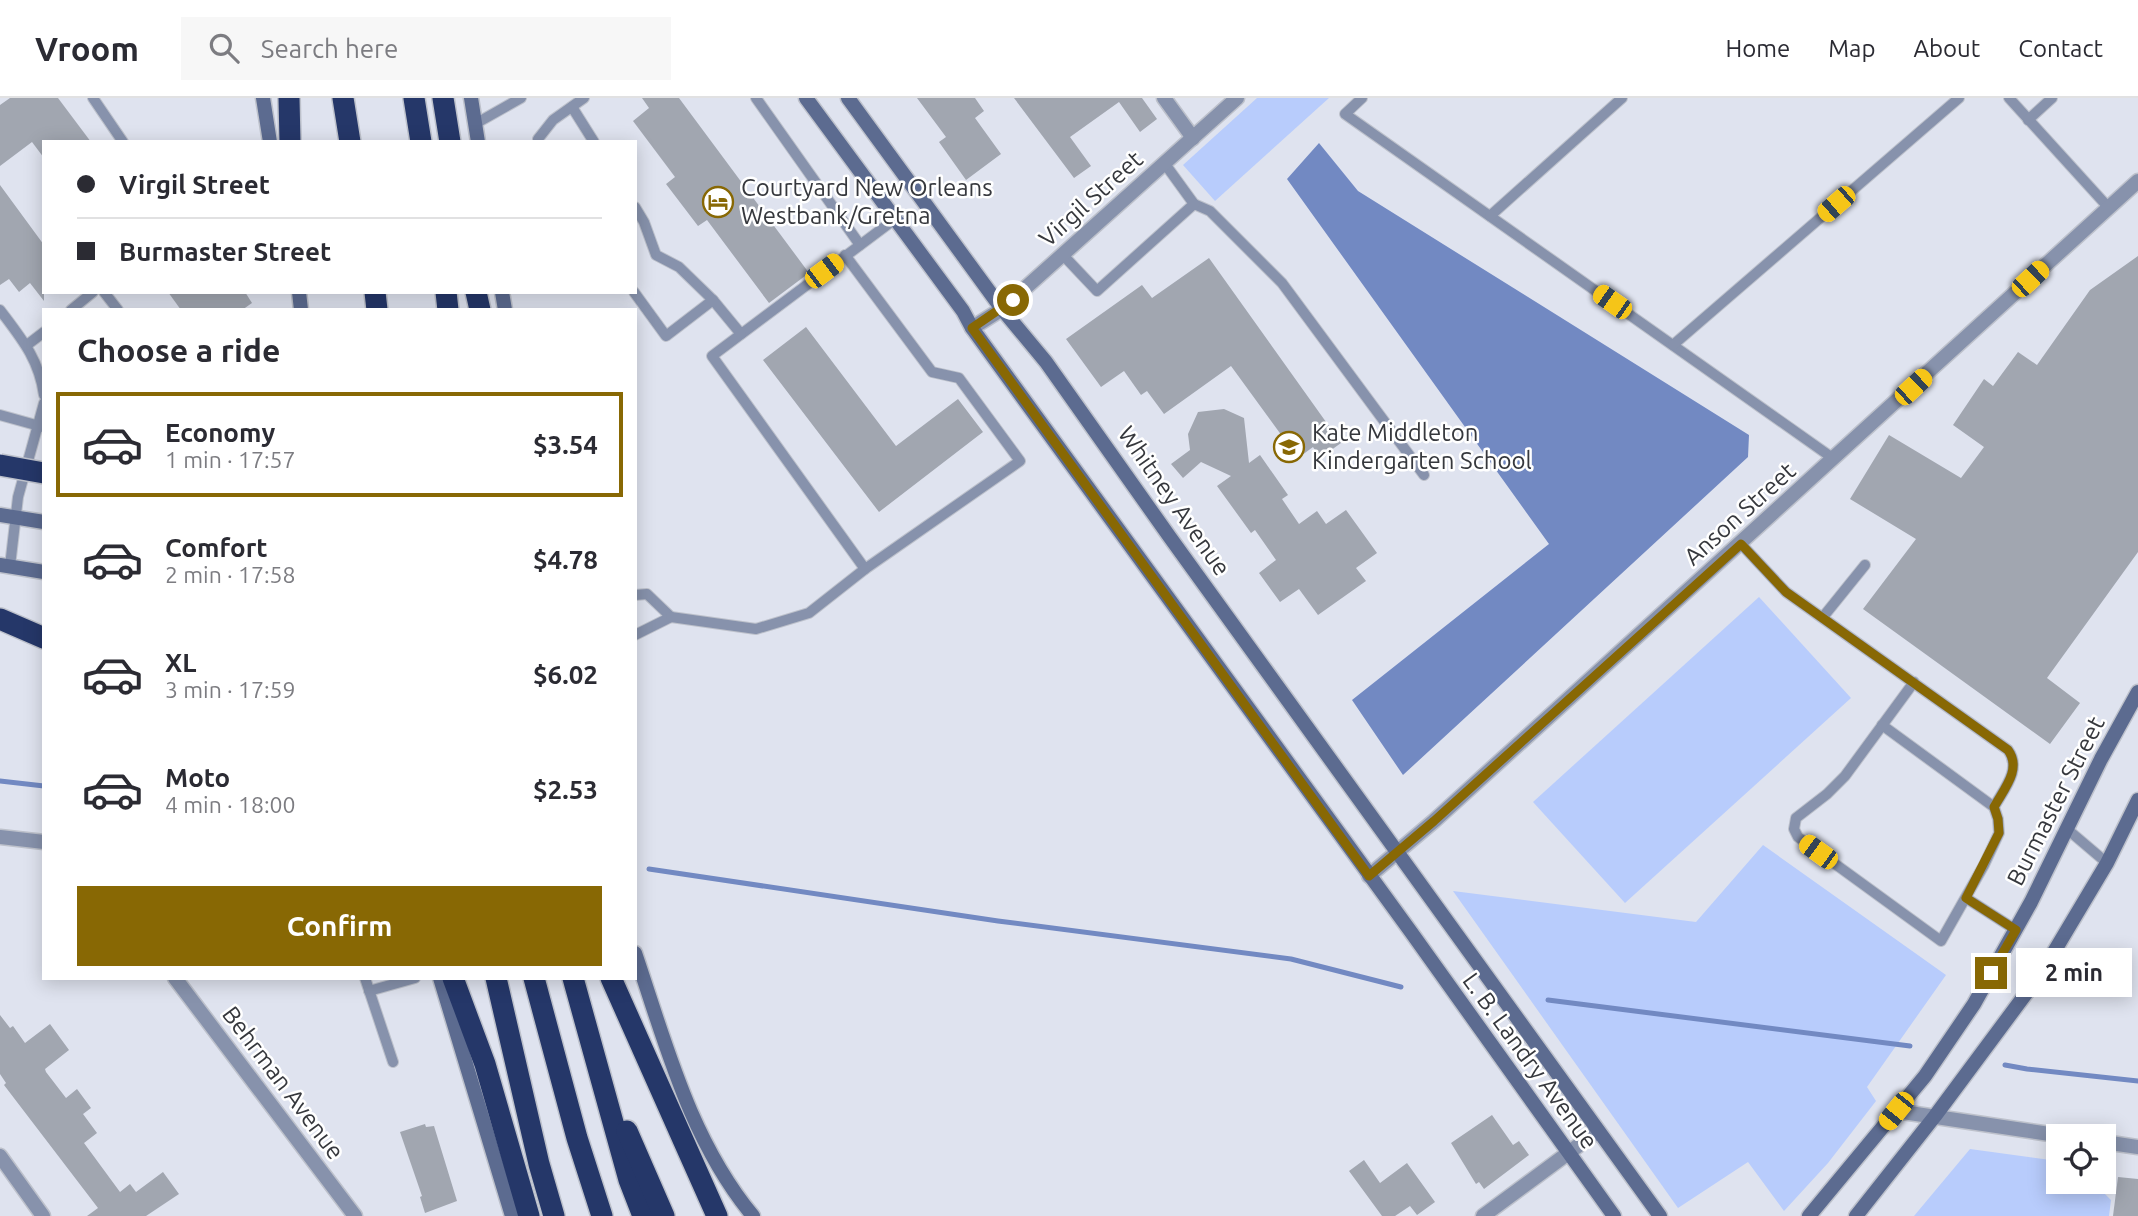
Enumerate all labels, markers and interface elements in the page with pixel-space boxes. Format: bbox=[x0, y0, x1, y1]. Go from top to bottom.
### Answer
search box bbox=[181, 17, 671, 80]
icon: search bbox=[205, 29, 243, 67]
text: Vroom bbox=[35, 30, 139, 67]
text: Search here bbox=[261, 34, 398, 63]
text: Home bbox=[1725, 35, 1790, 62]
text: Map bbox=[1828, 35, 1875, 62]
text: About bbox=[1913, 35, 1980, 62]
text: Contact bbox=[2018, 35, 2103, 62]
street label: Virgil Street bbox=[1034, 145, 1148, 252]
text: Virgil Street bbox=[119, 170, 270, 199]
place label: Courtyard New Orleans Westbank/Gretna bbox=[741, 174, 993, 229]
car bbox=[1814, 182, 1859, 226]
hotel icon: Courtyard New Orleans Westbank/Gretna bbox=[701, 185, 735, 219]
text: Burmaster Street bbox=[119, 237, 331, 266]
car bbox=[801, 250, 848, 292]
car bbox=[2008, 257, 2053, 301]
car bbox=[1589, 281, 1636, 323]
route start bbox=[997, 284, 1029, 316]
text: Choose a ride bbox=[77, 332, 280, 368]
car bbox=[1891, 365, 1936, 409]
icon: car bbox=[81, 413, 144, 476]
text: Economy bbox=[165, 418, 275, 447]
place label: Kate Middleton Kindergarten School bbox=[1312, 419, 1532, 474]
street label: Whitney Avenue bbox=[1113, 421, 1236, 581]
text: $3.54 bbox=[533, 430, 598, 459]
school or university icon: Kate Middleton Kindergarten School bbox=[1272, 430, 1306, 464]
text: 1 min · 17:57 bbox=[165, 447, 296, 472]
street label: Anson Street bbox=[1679, 456, 1801, 570]
icon: car bbox=[81, 528, 144, 591]
text: Comfort bbox=[165, 533, 268, 562]
text: $4.78 bbox=[533, 545, 598, 574]
text: 2 min · 17:58 bbox=[165, 562, 296, 587]
icon: car bbox=[81, 643, 144, 706]
text: XL bbox=[165, 648, 196, 677]
text: $6.02 bbox=[533, 660, 598, 689]
text: 3 min · 17:59 bbox=[165, 677, 296, 702]
street label: Burmaster Street bbox=[2001, 711, 2110, 890]
icon: car bbox=[81, 758, 144, 821]
text: Moto bbox=[165, 763, 230, 792]
text: $2.53 bbox=[533, 775, 598, 804]
text: 4 min · 18:00 bbox=[165, 792, 296, 817]
car bbox=[1795, 831, 1842, 873]
button: Confirm bbox=[77, 886, 602, 966]
callout: 2 min bbox=[2016, 948, 2131, 998]
route end bbox=[1975, 957, 2007, 989]
text: 2 min bbox=[2045, 960, 2103, 985]
street label: L. B. Landry Avenue bbox=[1458, 968, 1603, 1154]
street label: Behrman Avenue bbox=[217, 1001, 350, 1164]
car bbox=[1875, 1088, 1918, 1134]
map controls bbox=[2046, 1124, 2116, 1194]
button: locate bbox=[2046, 1124, 2116, 1194]

